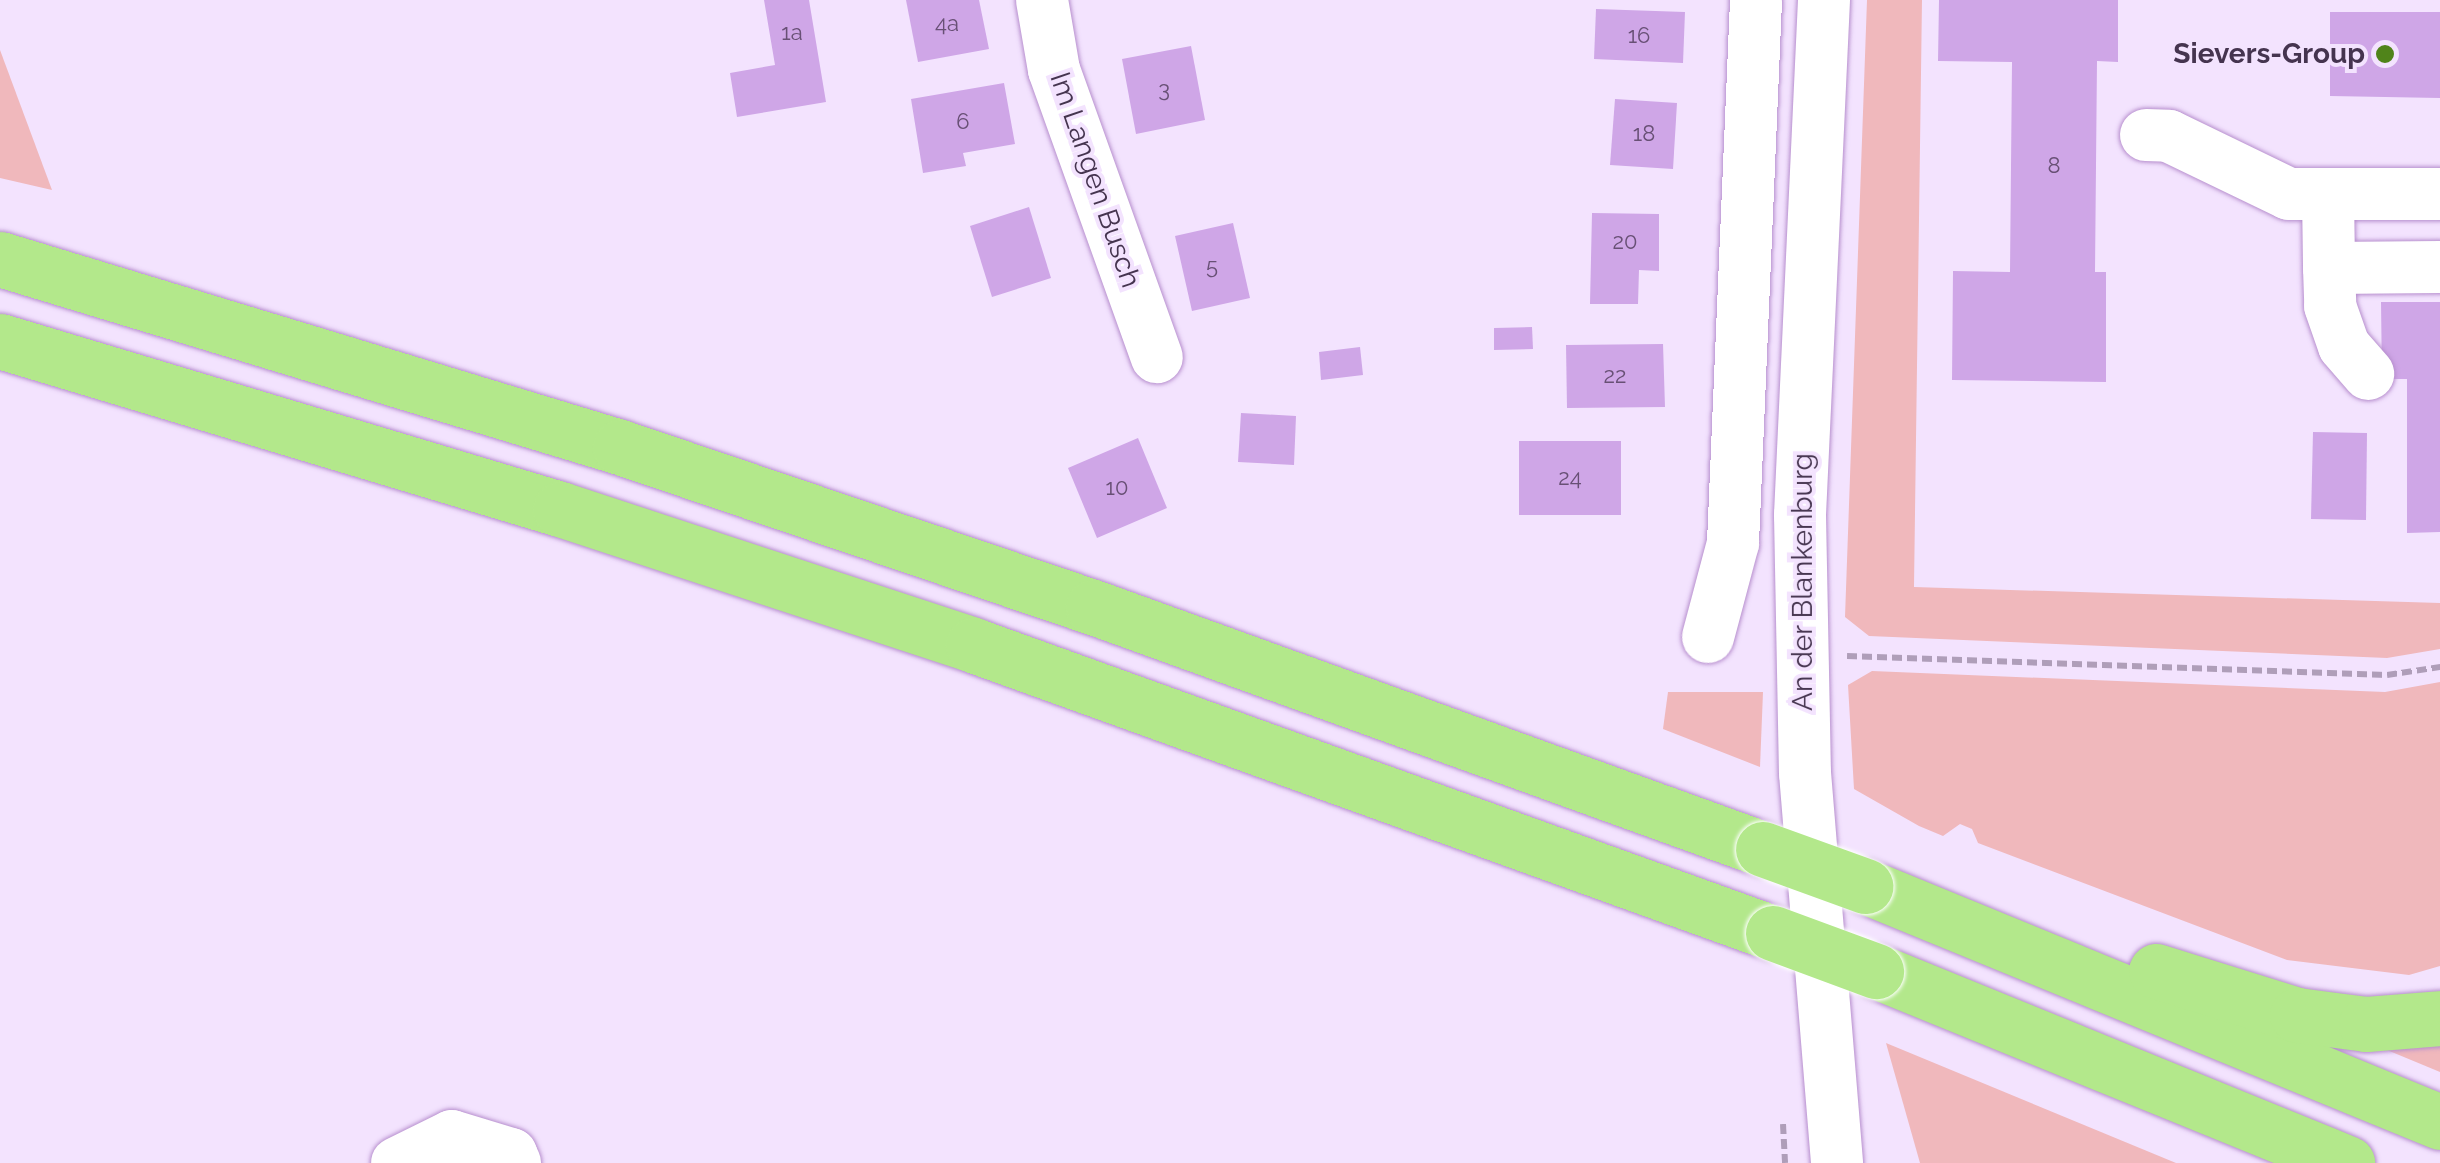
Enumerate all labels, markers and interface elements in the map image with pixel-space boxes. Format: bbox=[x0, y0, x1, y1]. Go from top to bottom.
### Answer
house number: 4a bbox=[935, 11, 959, 37]
house number: 1a bbox=[781, 20, 803, 46]
house number: 16 bbox=[1628, 23, 1650, 49]
place label: Sievers-Group bbox=[2173, 37, 2365, 71]
marker: Sievers-Group bbox=[2374, 43, 2396, 65]
street label: Im Langen Busch bbox=[1042, 68, 1148, 292]
house number: 3 bbox=[1158, 77, 1170, 103]
house number: 6 bbox=[956, 109, 970, 135]
house number: 18 bbox=[1633, 121, 1655, 147]
house number: 8 bbox=[2047, 153, 2061, 179]
house number: 20 bbox=[1613, 229, 1637, 255]
house number: 5 bbox=[1206, 254, 1218, 280]
house number: 22 bbox=[1604, 363, 1626, 389]
street label: An der Blankenburg bbox=[1786, 453, 1820, 711]
house number: 24 bbox=[1558, 465, 1582, 491]
house number: 10 bbox=[1106, 475, 1128, 501]

